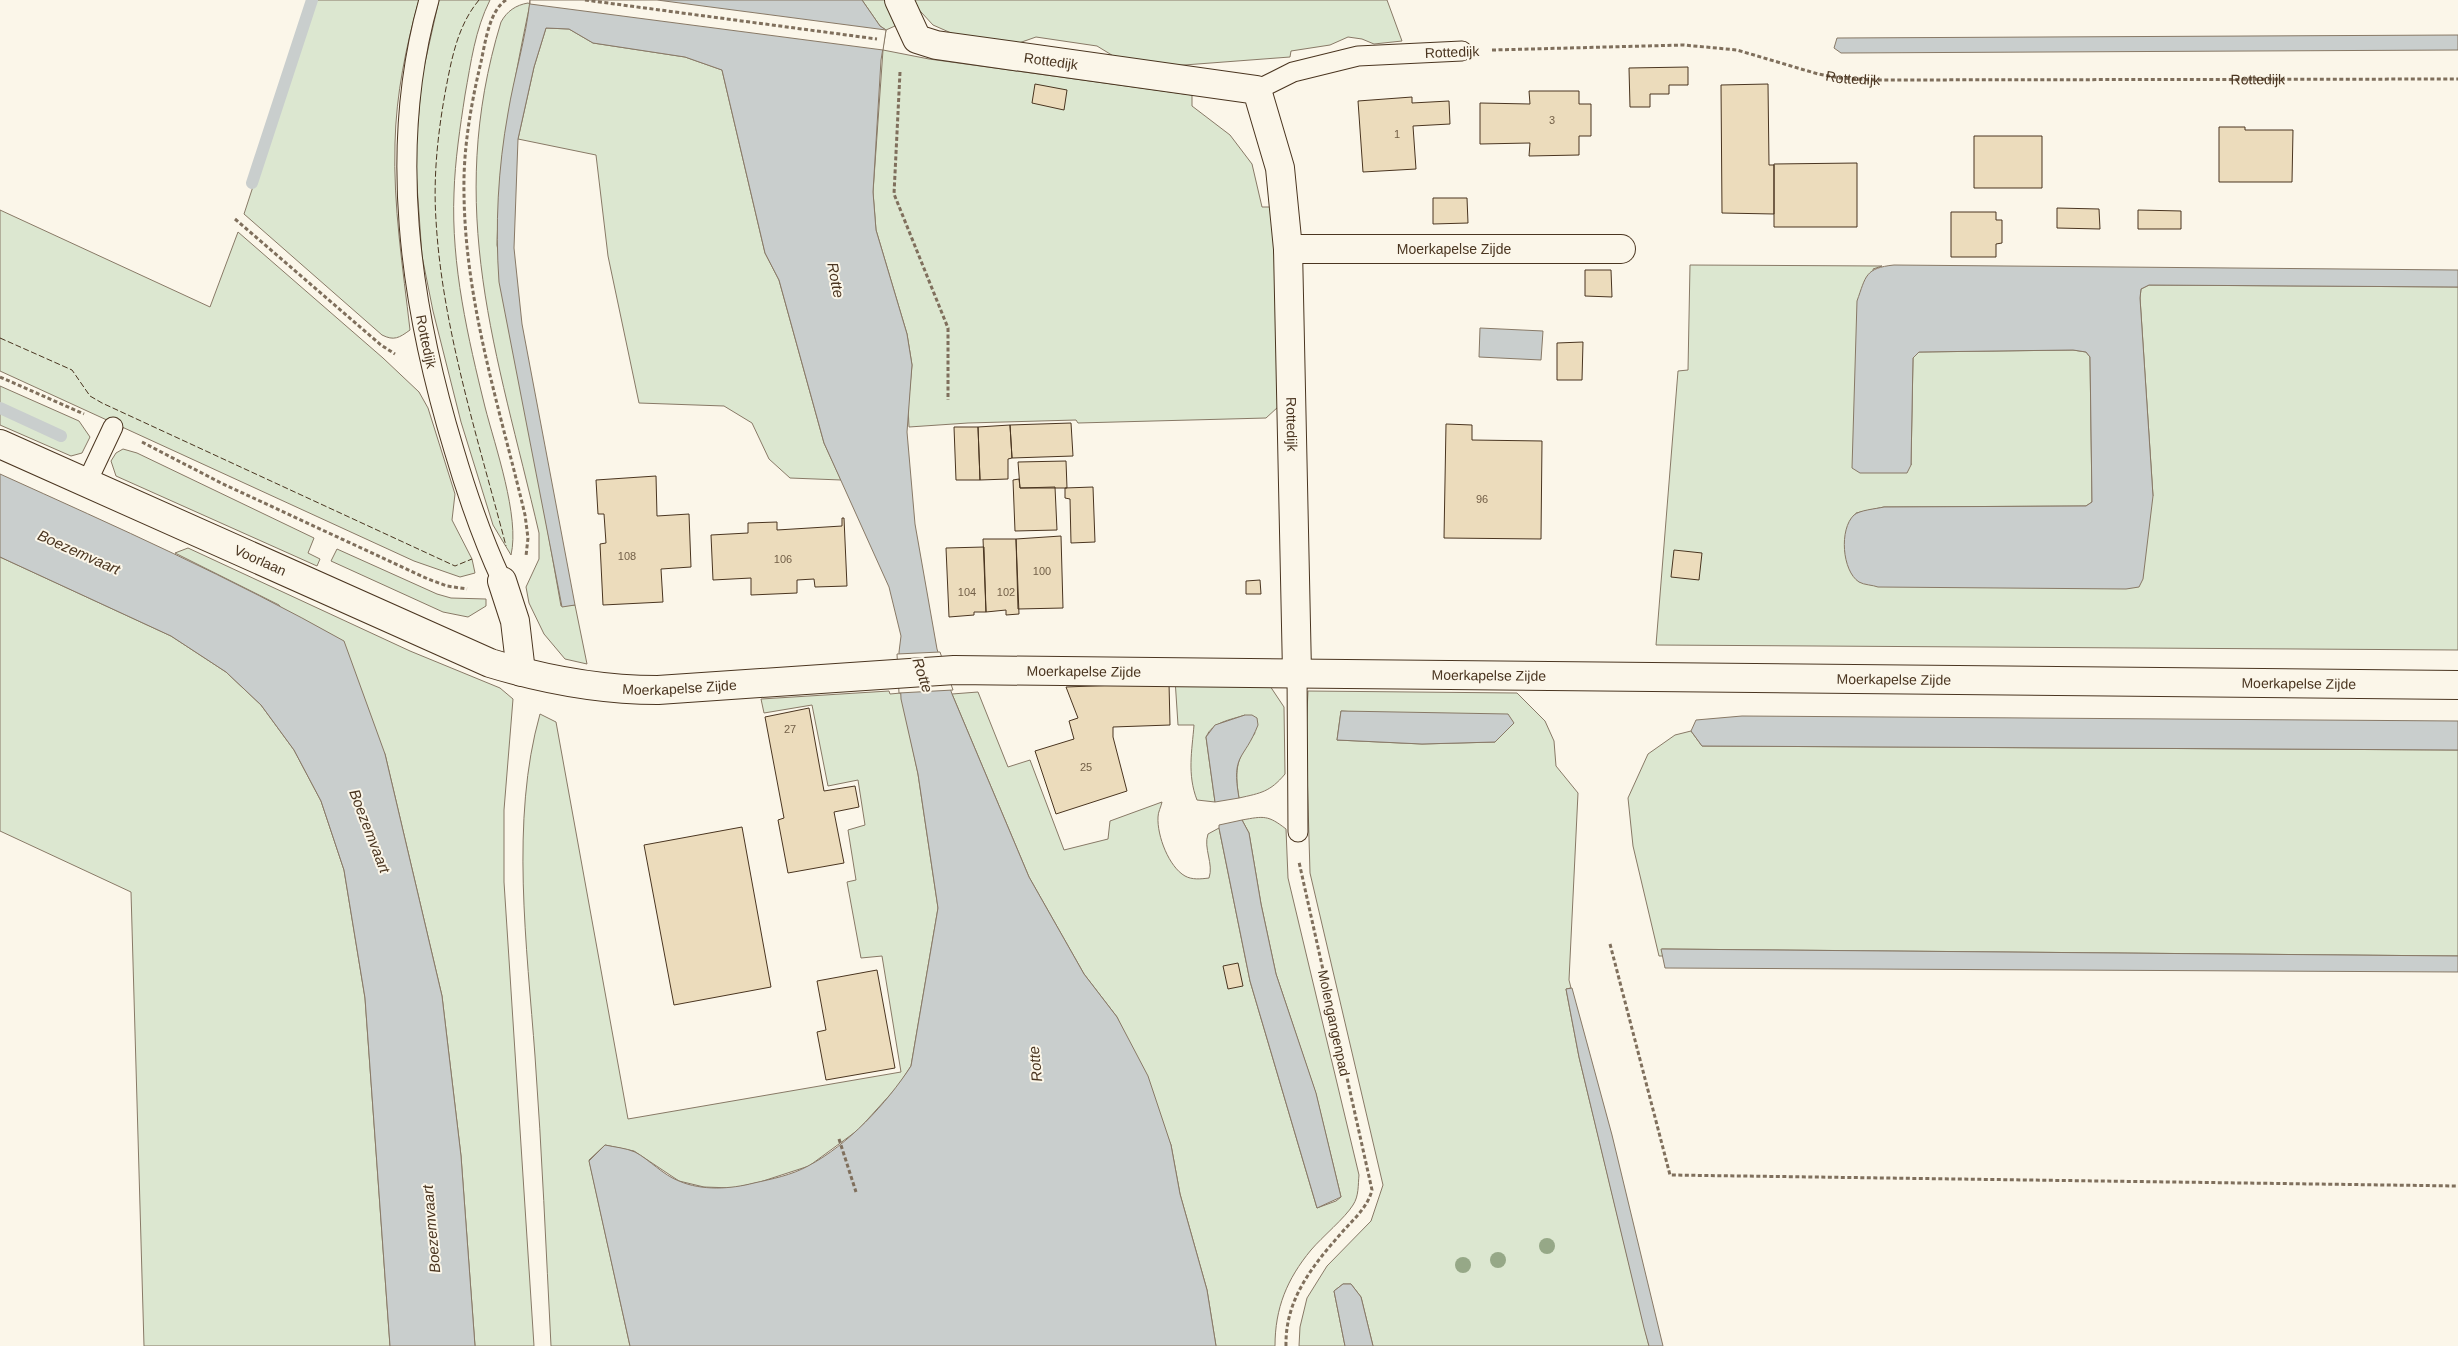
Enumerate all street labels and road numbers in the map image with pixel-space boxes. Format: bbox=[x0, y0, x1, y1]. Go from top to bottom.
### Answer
street label: Rottedijk bbox=[1425, 43, 1480, 61]
street label: Rottedijk bbox=[1023, 49, 1080, 73]
street label: Rottedijk bbox=[1824, 68, 1881, 88]
street label: Rottedijk bbox=[2231, 71, 2286, 87]
street label: Moerkapelse Zijde bbox=[1397, 241, 1511, 257]
street label: Rottedijk bbox=[413, 313, 440, 371]
street label: Rottedijk bbox=[1283, 397, 1300, 453]
street label: Voorlaan bbox=[232, 542, 289, 579]
street label: Moerkapelse Zijde bbox=[1026, 663, 1141, 680]
street label: Moerkapelse Zijde bbox=[1431, 667, 1546, 684]
street label: Moerkapelse Zijde bbox=[1836, 671, 1951, 688]
street label: Moerkapelse Zijde bbox=[2241, 675, 2356, 692]
street label: Moerkapelse Zijde bbox=[622, 677, 737, 698]
street label: Molengangenpad bbox=[1315, 968, 1353, 1078]

